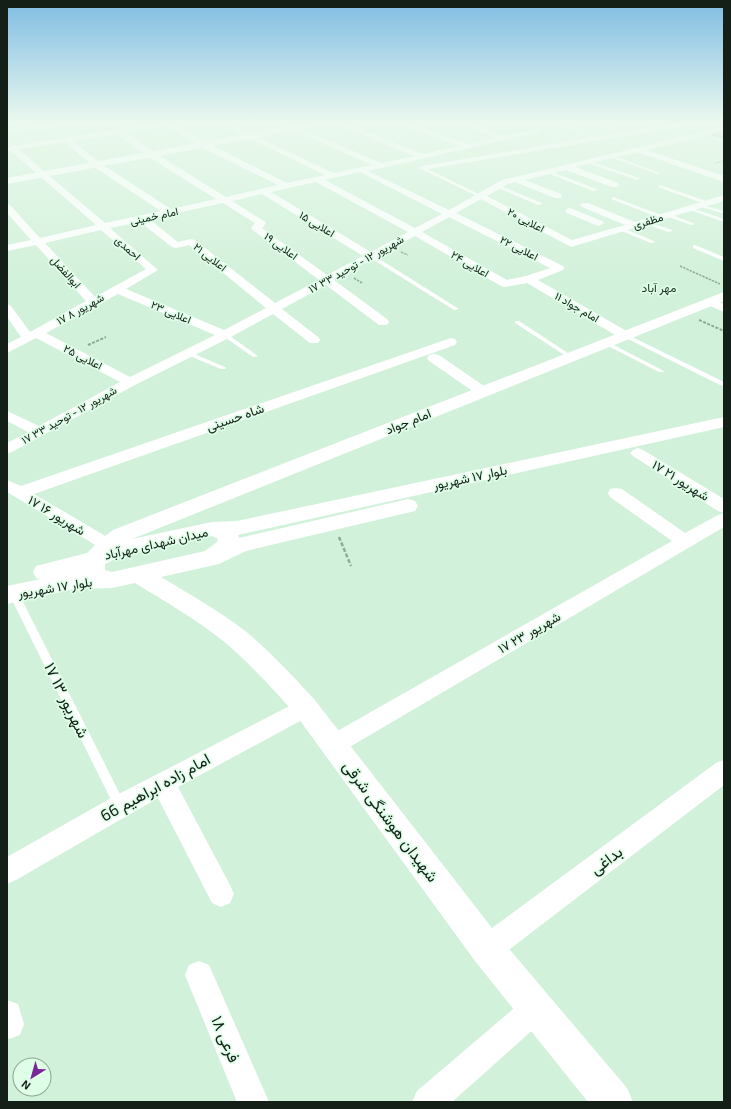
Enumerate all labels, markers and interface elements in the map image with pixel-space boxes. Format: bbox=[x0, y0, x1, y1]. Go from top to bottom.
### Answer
street label: امام خمینی bbox=[129, 204, 180, 229]
street label: اعلایی ۲۰ bbox=[505, 204, 547, 236]
street label: اعلایی ۱۵ bbox=[297, 208, 337, 240]
street label: مظفری bbox=[631, 210, 665, 232]
street label: اعلایی ۱۹ bbox=[262, 229, 300, 263]
street label: ۱۷ شهریور ۱۲ - توحید ۳۳ bbox=[306, 232, 406, 296]
street label: اعلایی ۲۲ bbox=[498, 232, 540, 264]
street label: احمدی bbox=[112, 233, 144, 263]
street label: اعلایی ۲۱ bbox=[191, 240, 229, 274]
street label: اعلایی ۲۴ bbox=[449, 248, 491, 280]
street label: ابوالفضل bbox=[48, 253, 84, 291]
district label: مهر آباد bbox=[642, 280, 676, 296]
street label: امام جواد ۱۱ bbox=[552, 289, 602, 326]
street label: ۱۷ شهریور ۸ bbox=[54, 290, 106, 328]
street label: اعلایی ۲۳ bbox=[149, 297, 193, 327]
street label: اعلایی ۲۵ bbox=[61, 341, 105, 373]
street label: ۱۷ شهریور ۱۲ - توحید ۳۳ bbox=[19, 383, 119, 447]
street label: شاه حسینی bbox=[204, 400, 266, 435]
street label: امام جواد bbox=[383, 405, 433, 438]
street label: ۱۷ شهریور ۲۱ bbox=[649, 456, 713, 505]
street label: بلوار ۱۷ شهریور bbox=[431, 461, 509, 494]
street label: ۱۷ شهریور ۱۶ bbox=[25, 492, 89, 539]
street label: میدان شهدای مهرآباد bbox=[103, 523, 210, 564]
street label: بلوار ۱۷ شهریور bbox=[16, 573, 94, 602]
street label: ۱۷ شهریور ۲۳ bbox=[495, 608, 564, 657]
street label: ۱۷ شهریور ۱۳ bbox=[39, 659, 94, 741]
street label: امام زاده ابراهیم 66 bbox=[97, 749, 214, 826]
street label: شهیدان هوشنگی شرقی bbox=[338, 756, 443, 886]
street label: بداغی bbox=[586, 841, 627, 880]
street label: فرعی ۱۸ bbox=[206, 1013, 245, 1066]
north arrow bbox=[12, 1057, 52, 1097]
text: N bbox=[19, 1078, 33, 1093]

